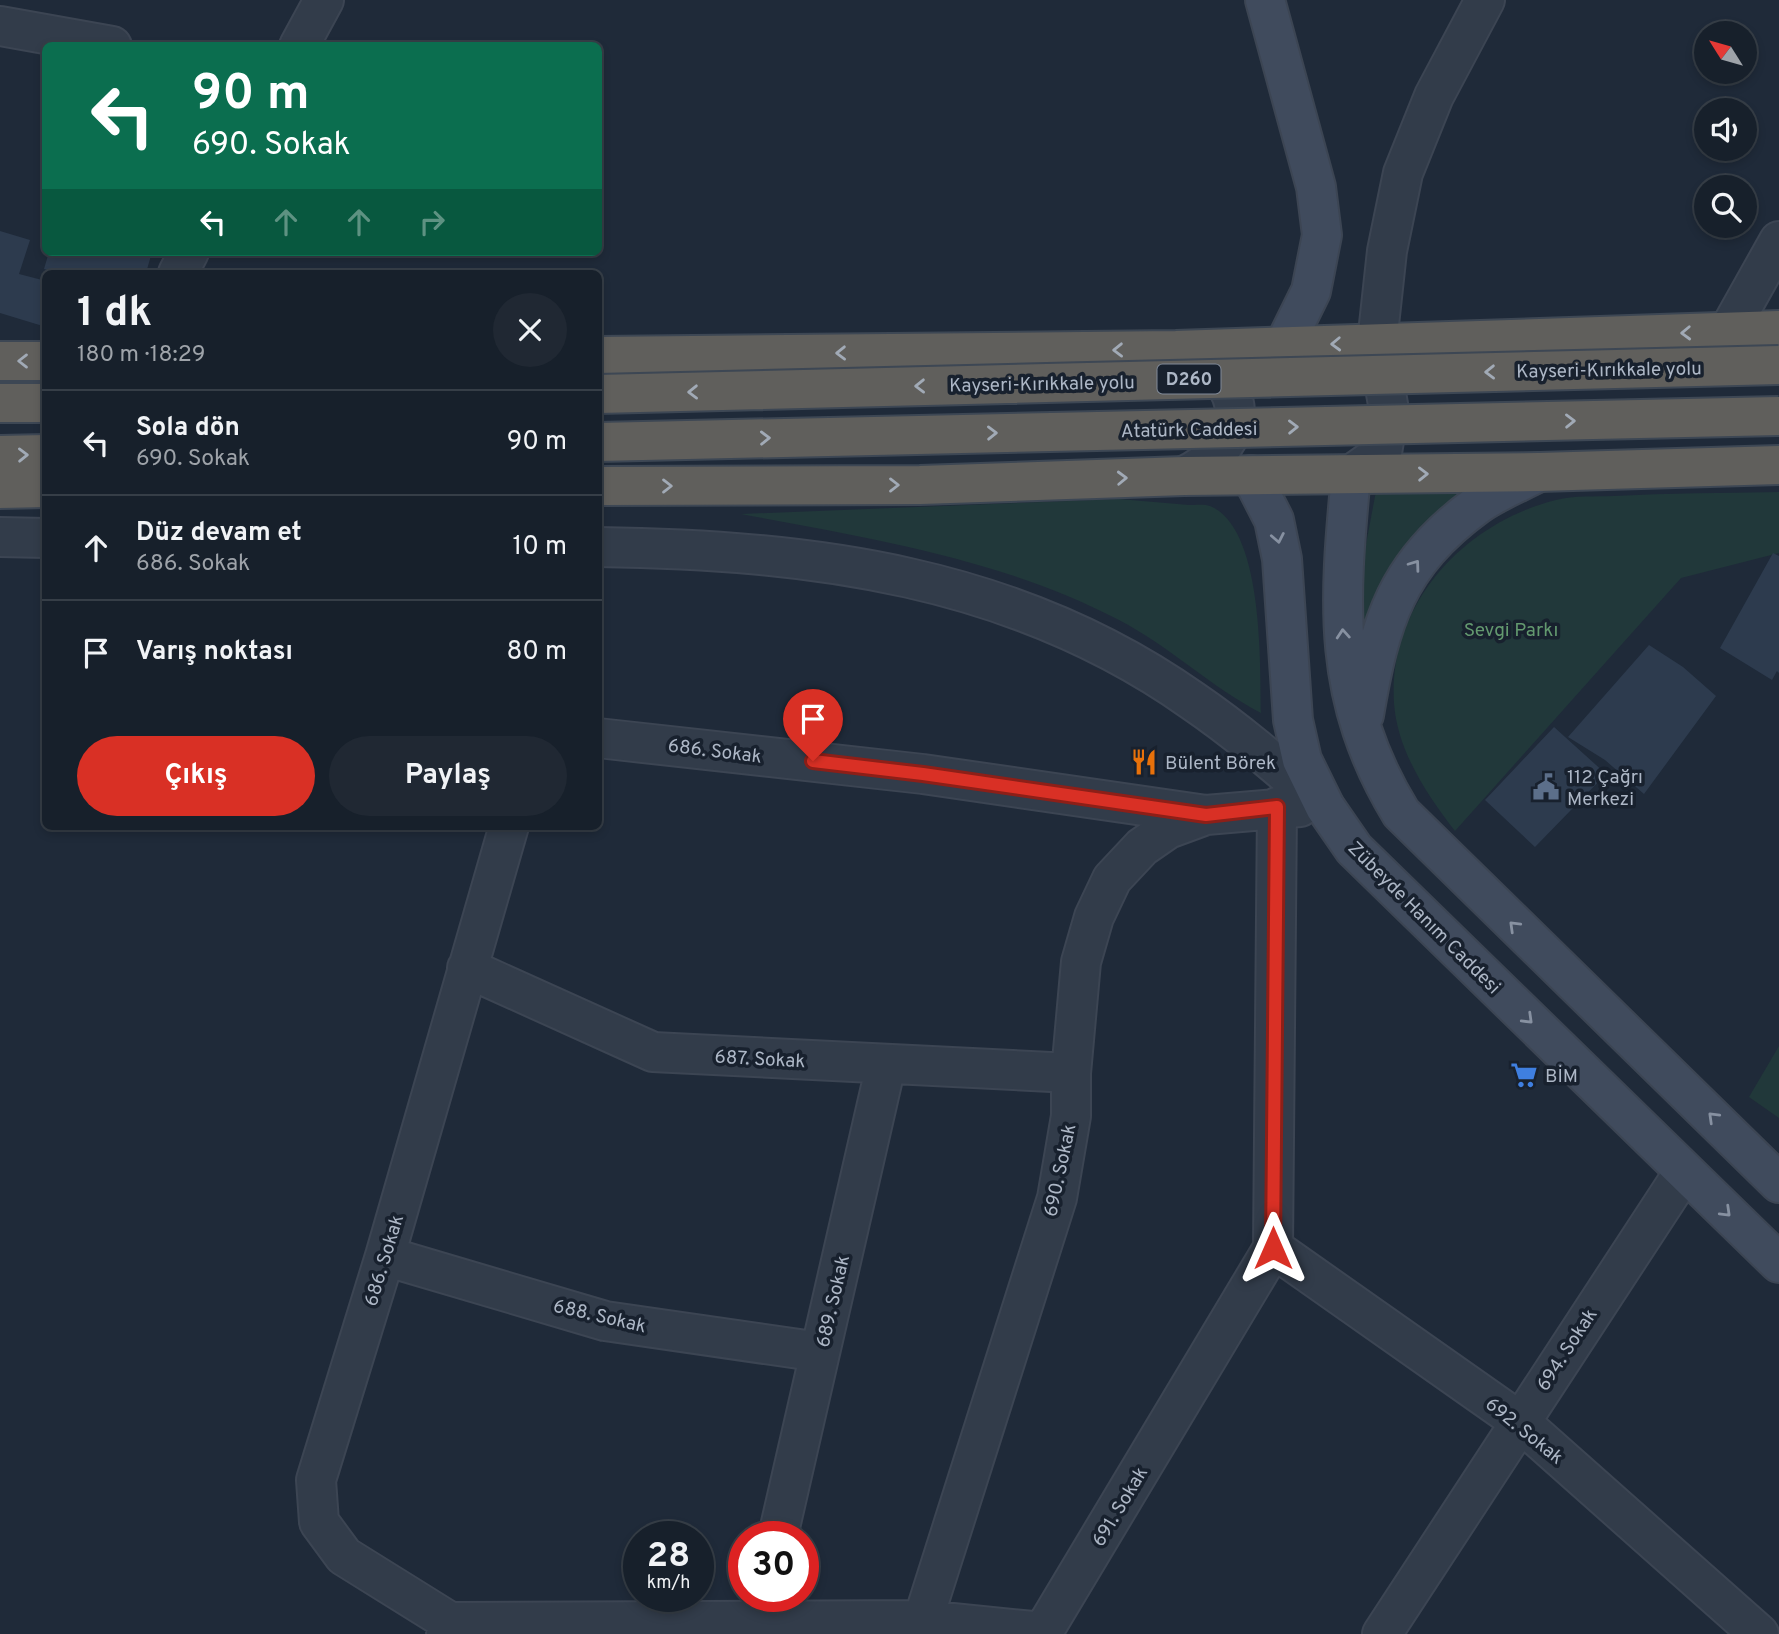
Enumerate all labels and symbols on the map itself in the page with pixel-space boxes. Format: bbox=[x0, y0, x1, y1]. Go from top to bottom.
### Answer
north arrow bbox=[1694, 21, 1757, 84]
one-way arrow bbox=[1681, 325, 1691, 341]
one-way arrow bbox=[1331, 337, 1342, 352]
one-way arrow bbox=[1112, 342, 1123, 358]
one-way arrow bbox=[836, 346, 847, 361]
one-way arrow bbox=[17, 353, 28, 369]
street label: Kayseri-Kırıkkale yolu bbox=[1516, 357, 1702, 385]
one-way arrow bbox=[1485, 364, 1496, 379]
road number: D260 bbox=[1158, 365, 1220, 394]
street label: Kayseri-Kırıkkale yolu bbox=[949, 371, 1135, 399]
one-way arrow bbox=[914, 378, 925, 394]
one-way arrow bbox=[687, 384, 698, 399]
one-way arrow bbox=[1564, 413, 1575, 428]
street label: Atatürk Caddesi bbox=[1120, 418, 1258, 444]
one-way arrow bbox=[1288, 419, 1299, 434]
one-way arrow bbox=[987, 426, 998, 441]
one-way arrow bbox=[759, 431, 770, 446]
one-way arrow bbox=[18, 447, 29, 462]
one-way arrow bbox=[1418, 466, 1428, 482]
one-way arrow bbox=[1116, 471, 1127, 486]
one-way arrow bbox=[889, 477, 900, 493]
one-way arrow bbox=[662, 478, 672, 494]
one-way arrow bbox=[1269, 532, 1284, 544]
one-way arrow bbox=[1407, 560, 1420, 573]
park label: Sevgi Parkı bbox=[1464, 619, 1558, 643]
one-way arrow bbox=[1335, 628, 1350, 639]
pin bbox=[783, 689, 843, 761]
street label: 686. Sokak bbox=[666, 734, 763, 770]
restaurant icon: Bülent Börek bbox=[1129, 747, 1159, 777]
place label: Bülent Börek bbox=[1165, 752, 1276, 776]
place label: 112 Çağrı Merkezi bbox=[1567, 766, 1643, 812]
public building icon: 112 Çağrı Merkezi bbox=[1531, 772, 1561, 802]
street label: Zübeyde Hanım Caddesi bbox=[1342, 837, 1505, 1000]
one-way arrow bbox=[1509, 921, 1522, 934]
one-way arrow bbox=[1519, 1011, 1532, 1024]
street label: 687. Sokak bbox=[714, 1046, 806, 1074]
supermarket icon: BİM bbox=[1509, 1060, 1539, 1090]
place label: BİM bbox=[1545, 1064, 1578, 1089]
one-way arrow bbox=[1709, 1113, 1722, 1126]
street label: 690. Sokak bbox=[1039, 1122, 1082, 1219]
one-way arrow bbox=[1718, 1203, 1731, 1216]
position arrow bbox=[1236, 1211, 1310, 1285]
street label: 686. Sokak bbox=[360, 1212, 410, 1309]
street label: 689. Sokak bbox=[812, 1253, 856, 1350]
street label: 688. Sokak bbox=[551, 1295, 648, 1339]
street label: 694. Sokak bbox=[1532, 1304, 1603, 1396]
street label: 692. Sokak bbox=[1480, 1393, 1568, 1470]
street label: 691. Sokak bbox=[1087, 1463, 1154, 1551]
speed limit sign: 30 bbox=[728, 1521, 819, 1612]

